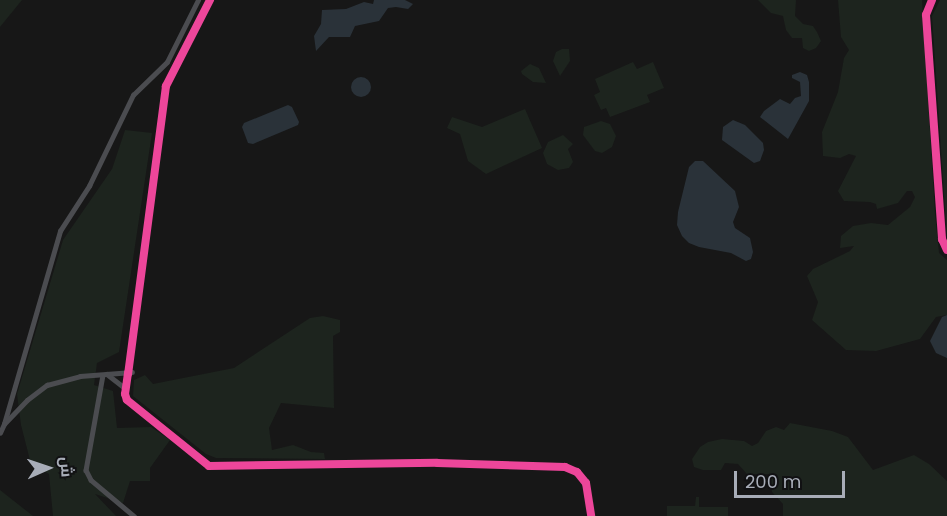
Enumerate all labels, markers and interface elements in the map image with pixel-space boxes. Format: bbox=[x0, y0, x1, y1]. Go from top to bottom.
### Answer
north arrow bbox=[18, 438, 78, 498]
text: ش bbox=[54, 456, 78, 478]
scale bar bbox=[737, 459, 848, 497]
text: 200 m bbox=[745, 469, 801, 494]

